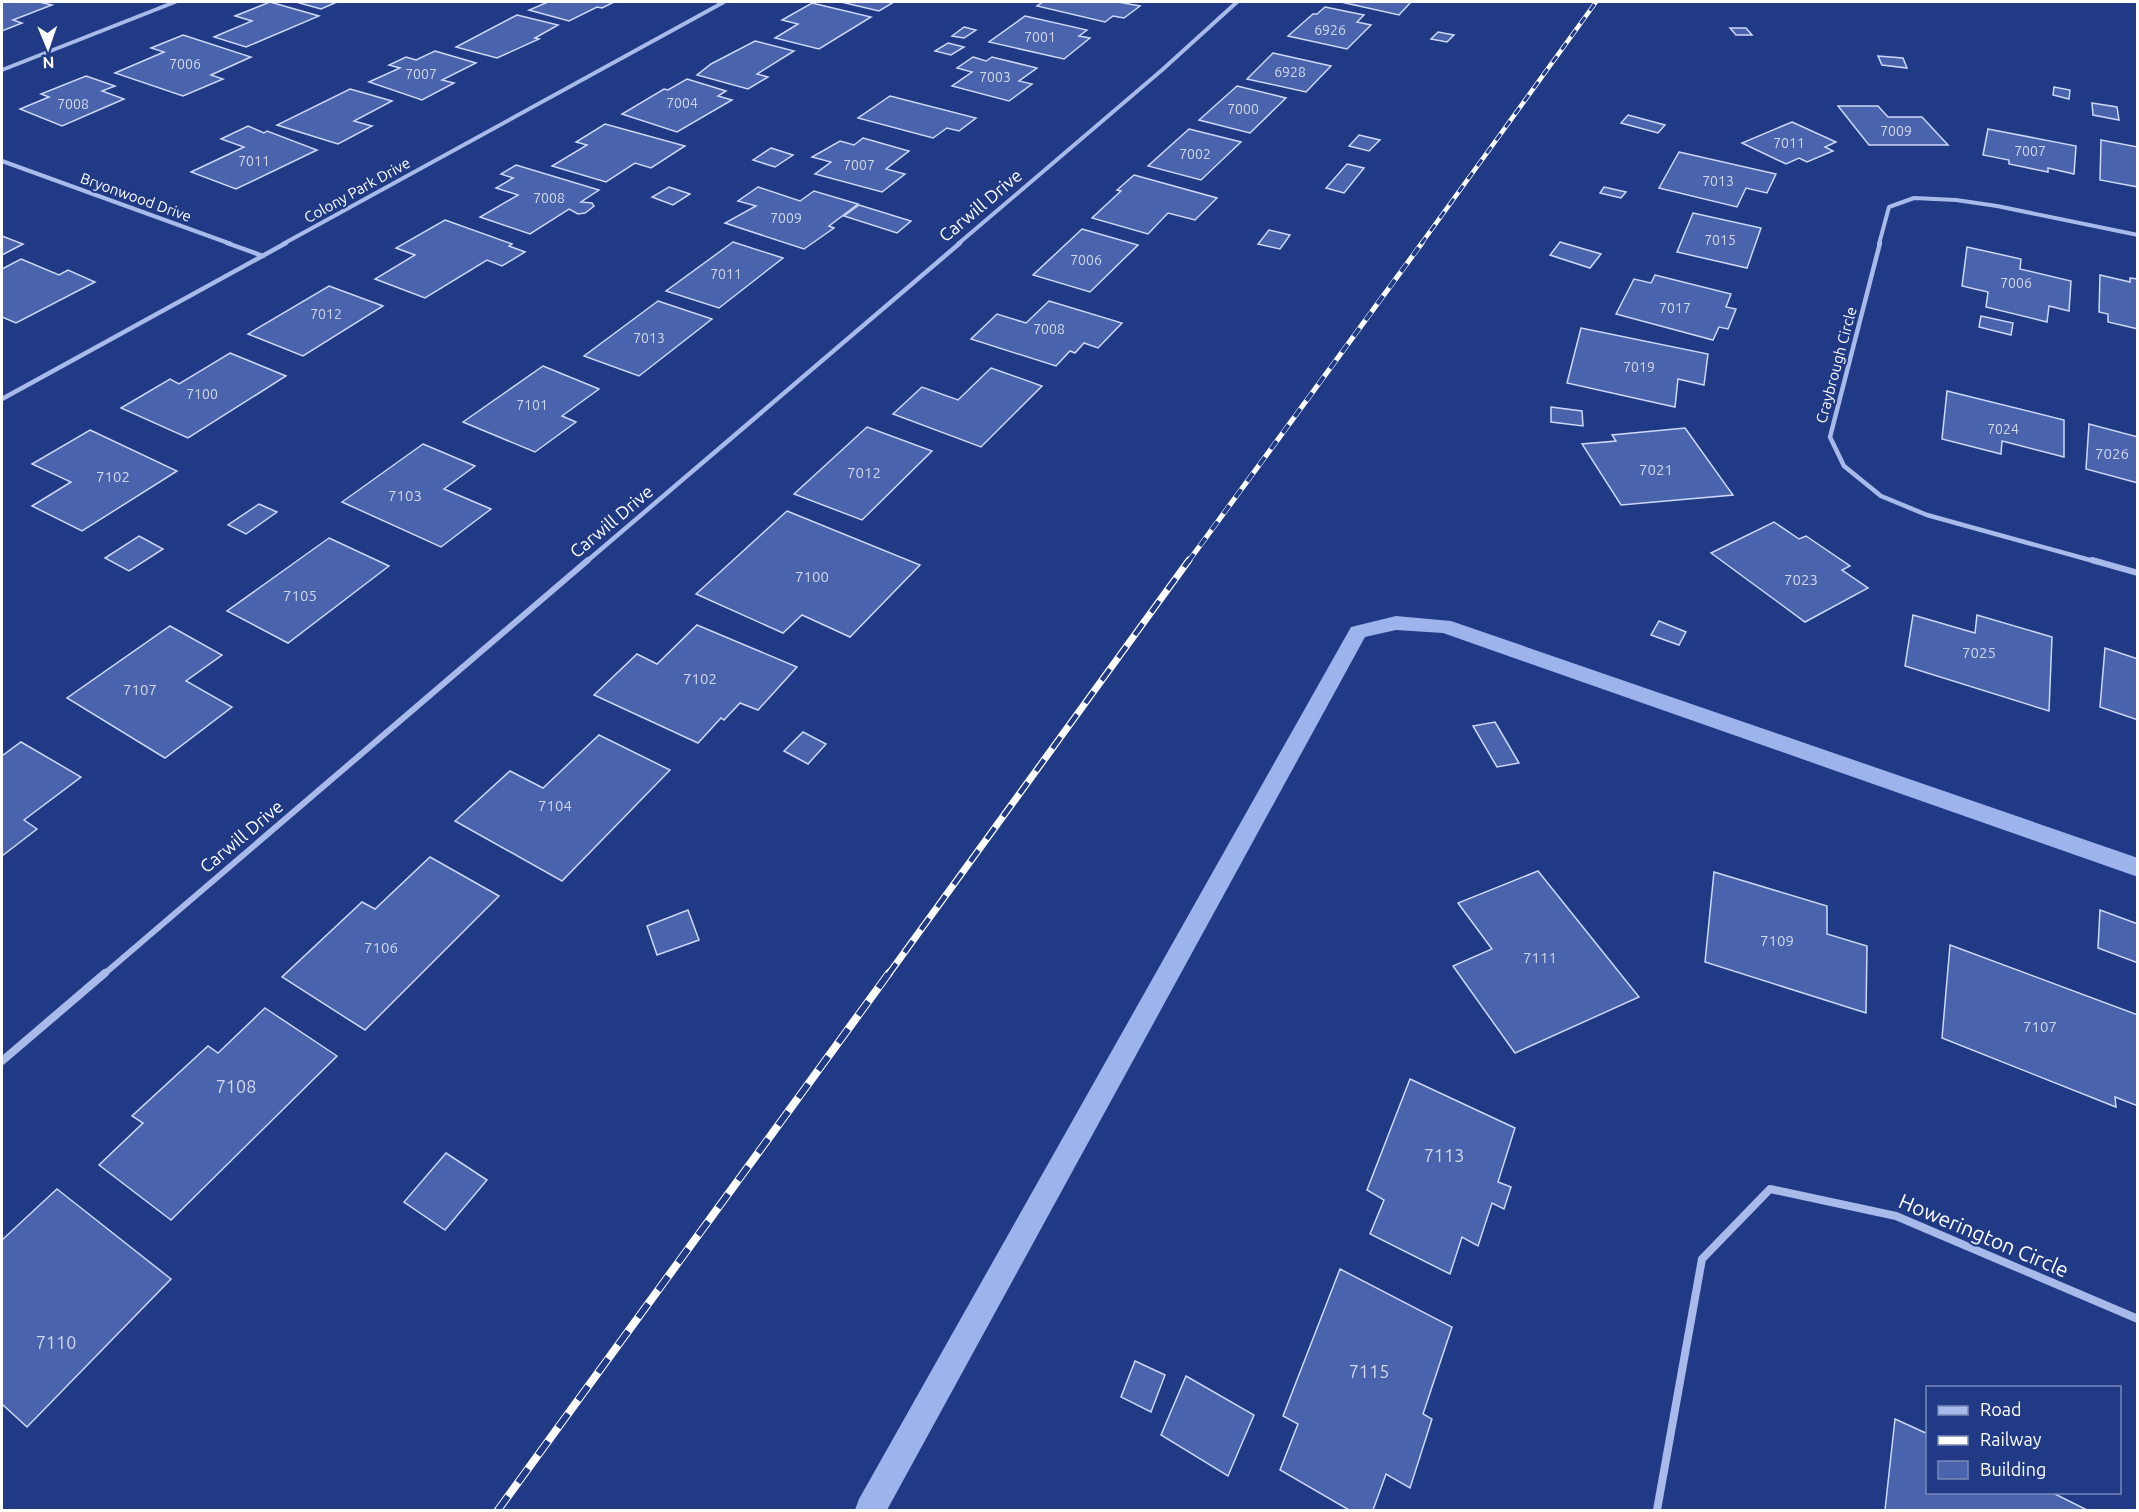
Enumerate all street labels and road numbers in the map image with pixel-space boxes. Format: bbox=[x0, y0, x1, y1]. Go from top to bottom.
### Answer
street label: Colony Park Drive bbox=[301, 154, 413, 226]
street label: Carwill Drive bbox=[935, 165, 1025, 245]
street label: Bryonwood Drive bbox=[78, 169, 194, 225]
street label: Craybrough Circle bbox=[1812, 305, 1860, 425]
street label: Carwill Drive bbox=[566, 481, 656, 561]
street label: Carwill Drive bbox=[196, 796, 286, 876]
street label: Howerington Circle bbox=[1896, 1188, 2072, 1282]

